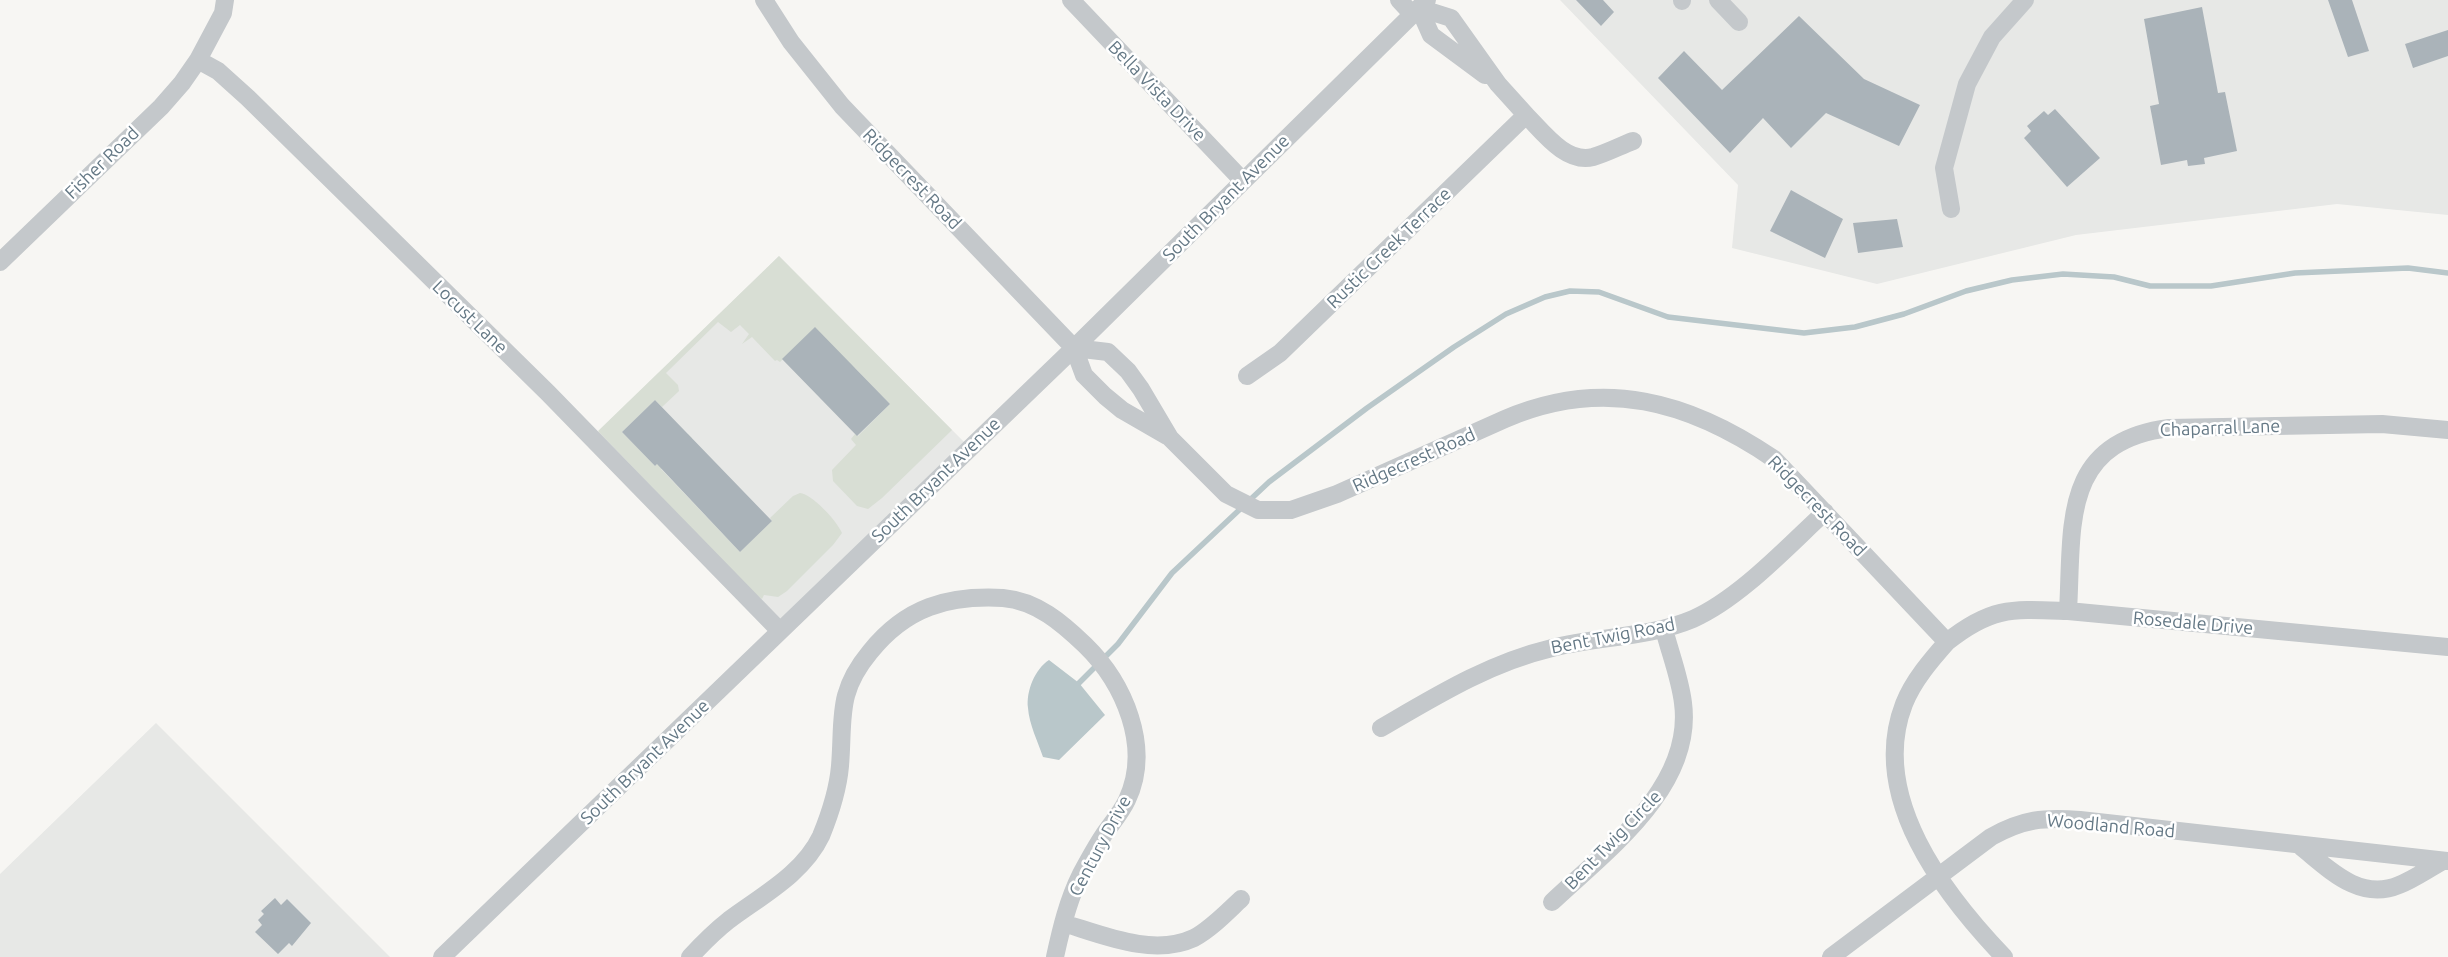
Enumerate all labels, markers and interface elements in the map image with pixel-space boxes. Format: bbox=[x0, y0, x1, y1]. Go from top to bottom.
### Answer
street label: Bella Vista Drive bbox=[1104, 36, 1210, 146]
street label: Fisher Road bbox=[61, 122, 143, 204]
street label: Ridgecrest Road bbox=[858, 124, 966, 234]
street label: South Bryant Avenue bbox=[1158, 130, 1294, 266]
street label: Rustic Creek Terrace bbox=[1322, 183, 1456, 313]
street label: Locust Lane bbox=[428, 276, 512, 358]
street label: South Bryant Avenue bbox=[867, 413, 1005, 547]
street label: Chaparral Lane bbox=[2159, 415, 2281, 441]
street label: Ridgecrest Road bbox=[1349, 423, 1479, 497]
street label: Ridgecrest Road bbox=[1763, 451, 1871, 561]
street label: Rosedale Drive bbox=[2132, 607, 2254, 639]
street label: Bent Twig Road bbox=[1549, 613, 1677, 659]
street label: South Bryant Avenue bbox=[576, 695, 714, 829]
street label: Bent Twig Circle bbox=[1560, 786, 1666, 894]
street label: Century Drive bbox=[1064, 792, 1136, 900]
street label: Woodland Road bbox=[2046, 810, 2176, 842]

